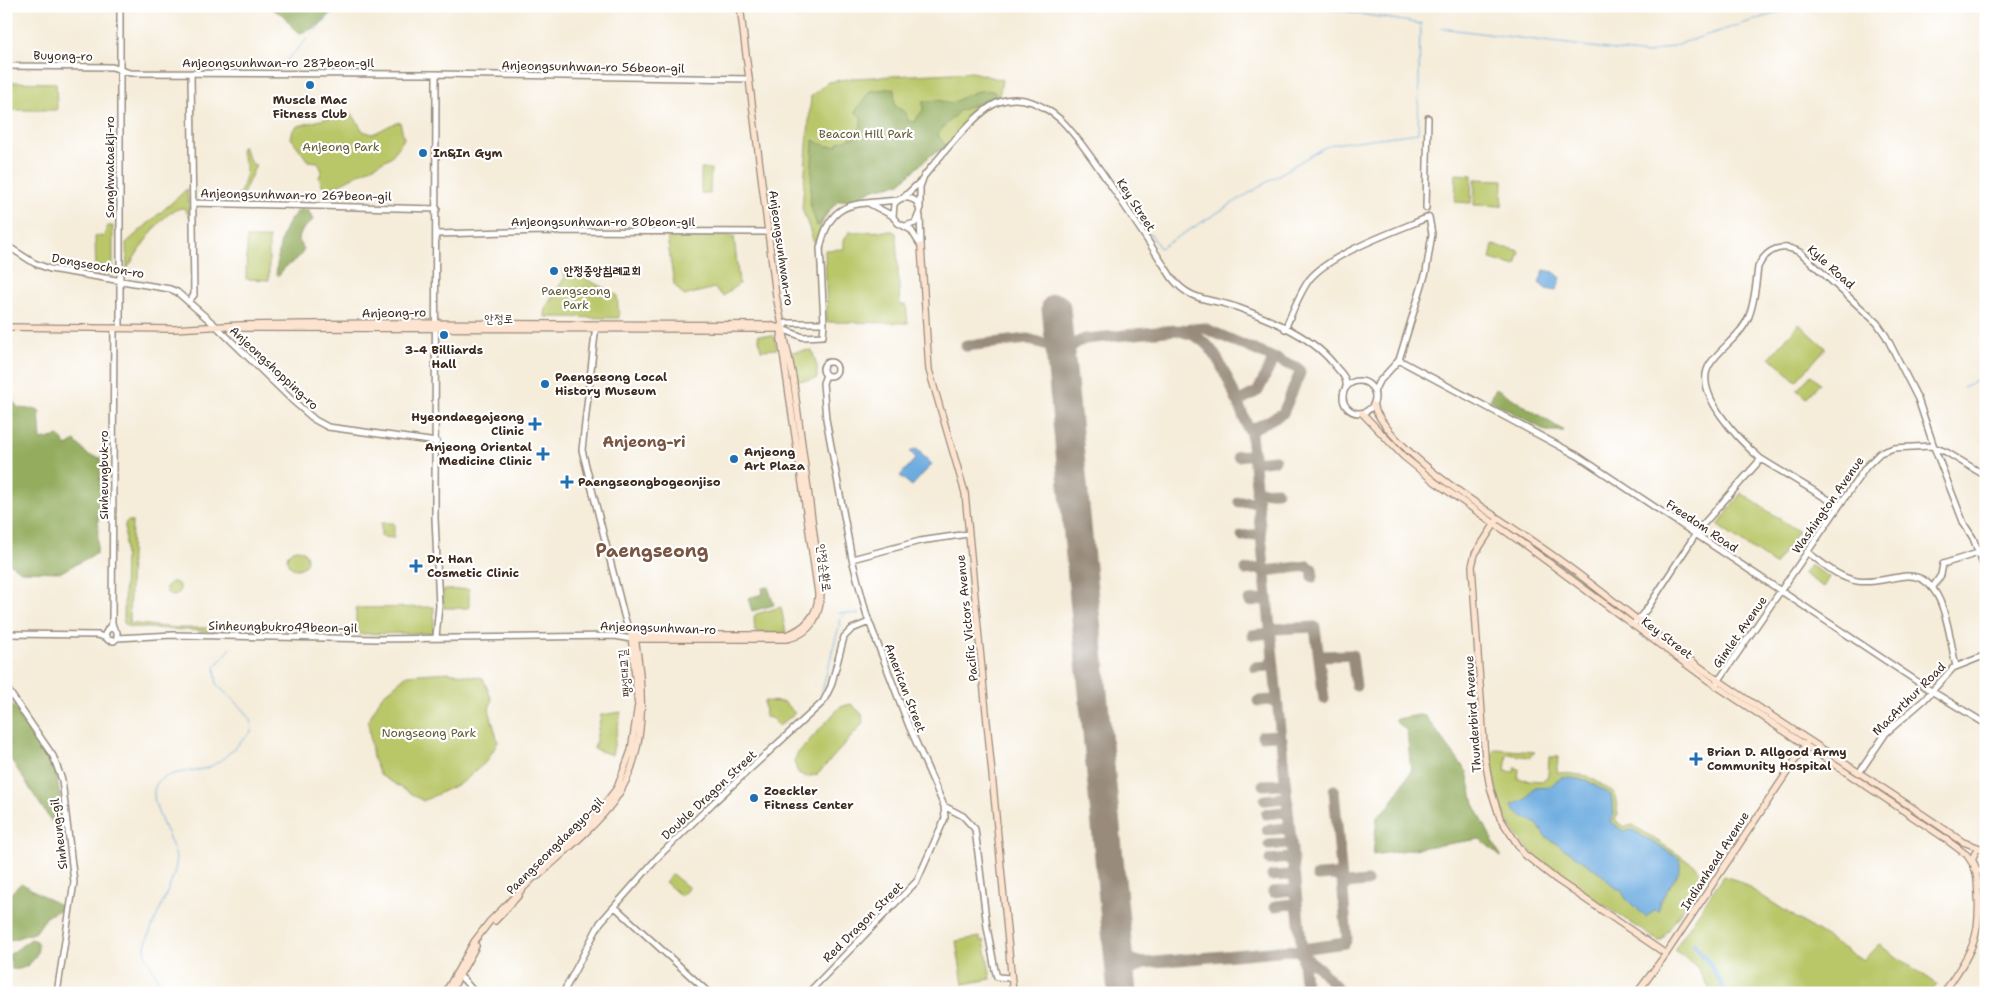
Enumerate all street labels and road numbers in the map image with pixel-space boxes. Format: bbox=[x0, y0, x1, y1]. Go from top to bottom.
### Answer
street label: Buyong-ro bbox=[33, 47, 93, 65]
street label: Anjeongsunhwan-ro 287beon-gil bbox=[182, 55, 374, 71]
street label: Anjeongsunhwan-ro 56beon-gil bbox=[501, 57, 685, 77]
street label: Songhwataekji-ro bbox=[102, 116, 118, 218]
street label: Key Street bbox=[1113, 175, 1159, 235]
street label: Anjeongsunhwan-ro 267beon-gil bbox=[200, 185, 392, 205]
street label: Anjeongsunhwan-ro bbox=[765, 189, 797, 307]
street label: Anjeongsunhwan-ro 80beon-gil bbox=[511, 214, 696, 230]
street label: Kyle Road bbox=[1804, 241, 1858, 293]
street label: Dongseochon-ro bbox=[50, 250, 146, 282]
street label: Anjeong-ro bbox=[362, 304, 426, 322]
street label: 안정로 bbox=[485, 311, 513, 327]
street label: Anjeongshopping-ro bbox=[226, 323, 322, 413]
street label: Sinheungbuk-ro bbox=[96, 430, 112, 520]
street label: Washington Avenue bbox=[1788, 453, 1868, 557]
street label: Freedom Road bbox=[1663, 496, 1742, 556]
street label: 안정순환로 bbox=[813, 543, 835, 593]
street label: Pacific Victors Avenue bbox=[952, 554, 982, 682]
street label: Gimlet Avenue bbox=[1709, 593, 1771, 671]
street label: Key Street bbox=[1638, 613, 1696, 663]
street label: Sinheungbukro49beon-gil bbox=[208, 618, 358, 636]
street label: Anjeongsunhwan-ro bbox=[599, 618, 717, 638]
street label: American Street bbox=[881, 641, 929, 735]
street label: 팽성대교길 bbox=[614, 648, 635, 698]
street label: Thunderbird Avenue bbox=[1461, 655, 1485, 773]
street label: MacArthur Road bbox=[1869, 659, 1949, 739]
street label: Double Dragon Street bbox=[658, 747, 760, 843]
street label: Paengseongdaegyo-gil bbox=[503, 794, 607, 898]
street label: Sinheung-gil bbox=[47, 797, 71, 871]
street label: Indianhead Avenue bbox=[1677, 808, 1753, 913]
street label: Red Dragon Street bbox=[819, 878, 907, 966]

